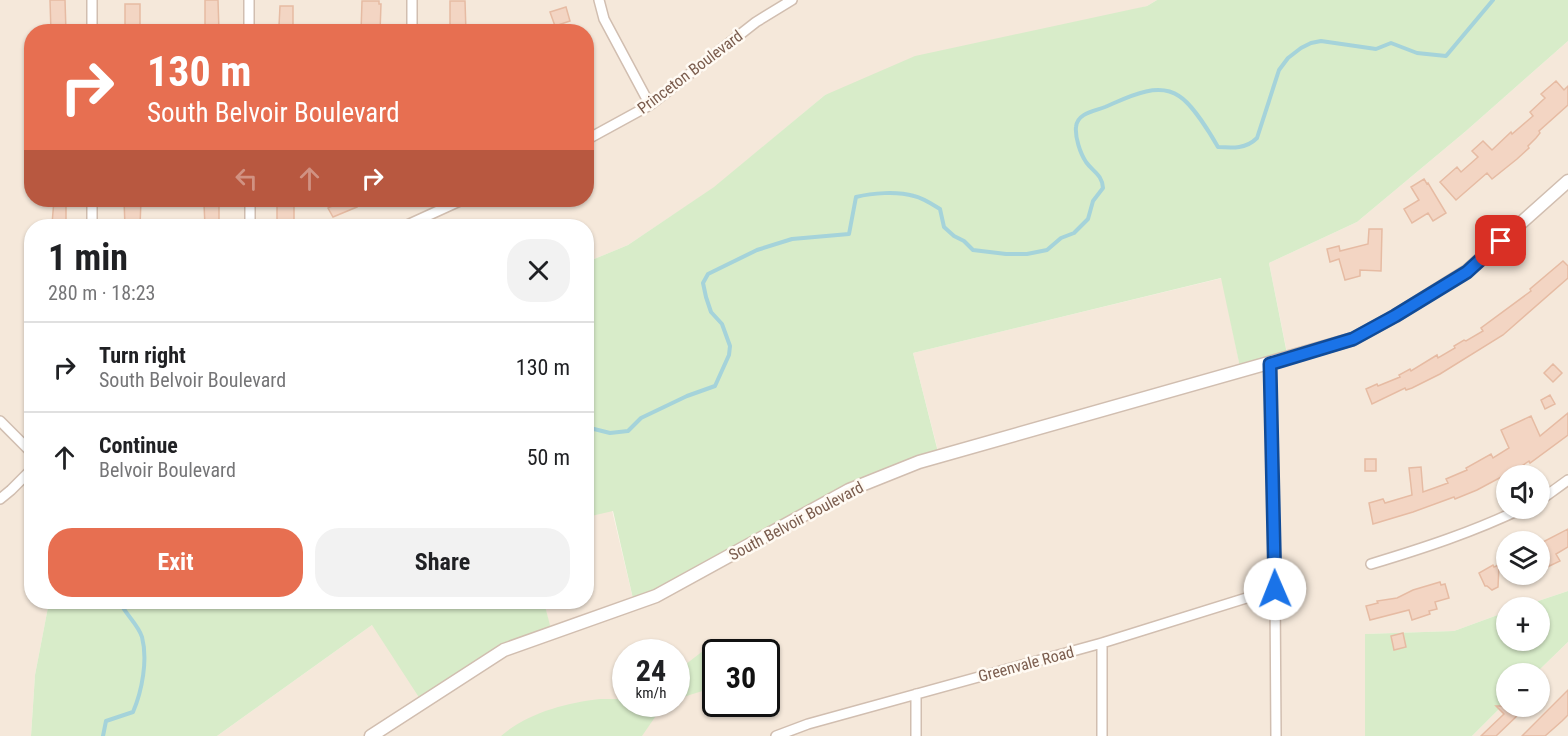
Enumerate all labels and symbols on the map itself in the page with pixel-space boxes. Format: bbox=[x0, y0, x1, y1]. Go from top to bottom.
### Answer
street label: Princeton Boulevard bbox=[634, 26, 746, 118]
pin bbox=[1475, 215, 1526, 266]
street label: South Belvoir Boulevard bbox=[725, 477, 867, 565]
position arrow bbox=[1243, 557, 1307, 621]
speed limit sign: 30 bbox=[702, 639, 780, 717]
street label: Greenvale Road bbox=[976, 642, 1076, 686]

